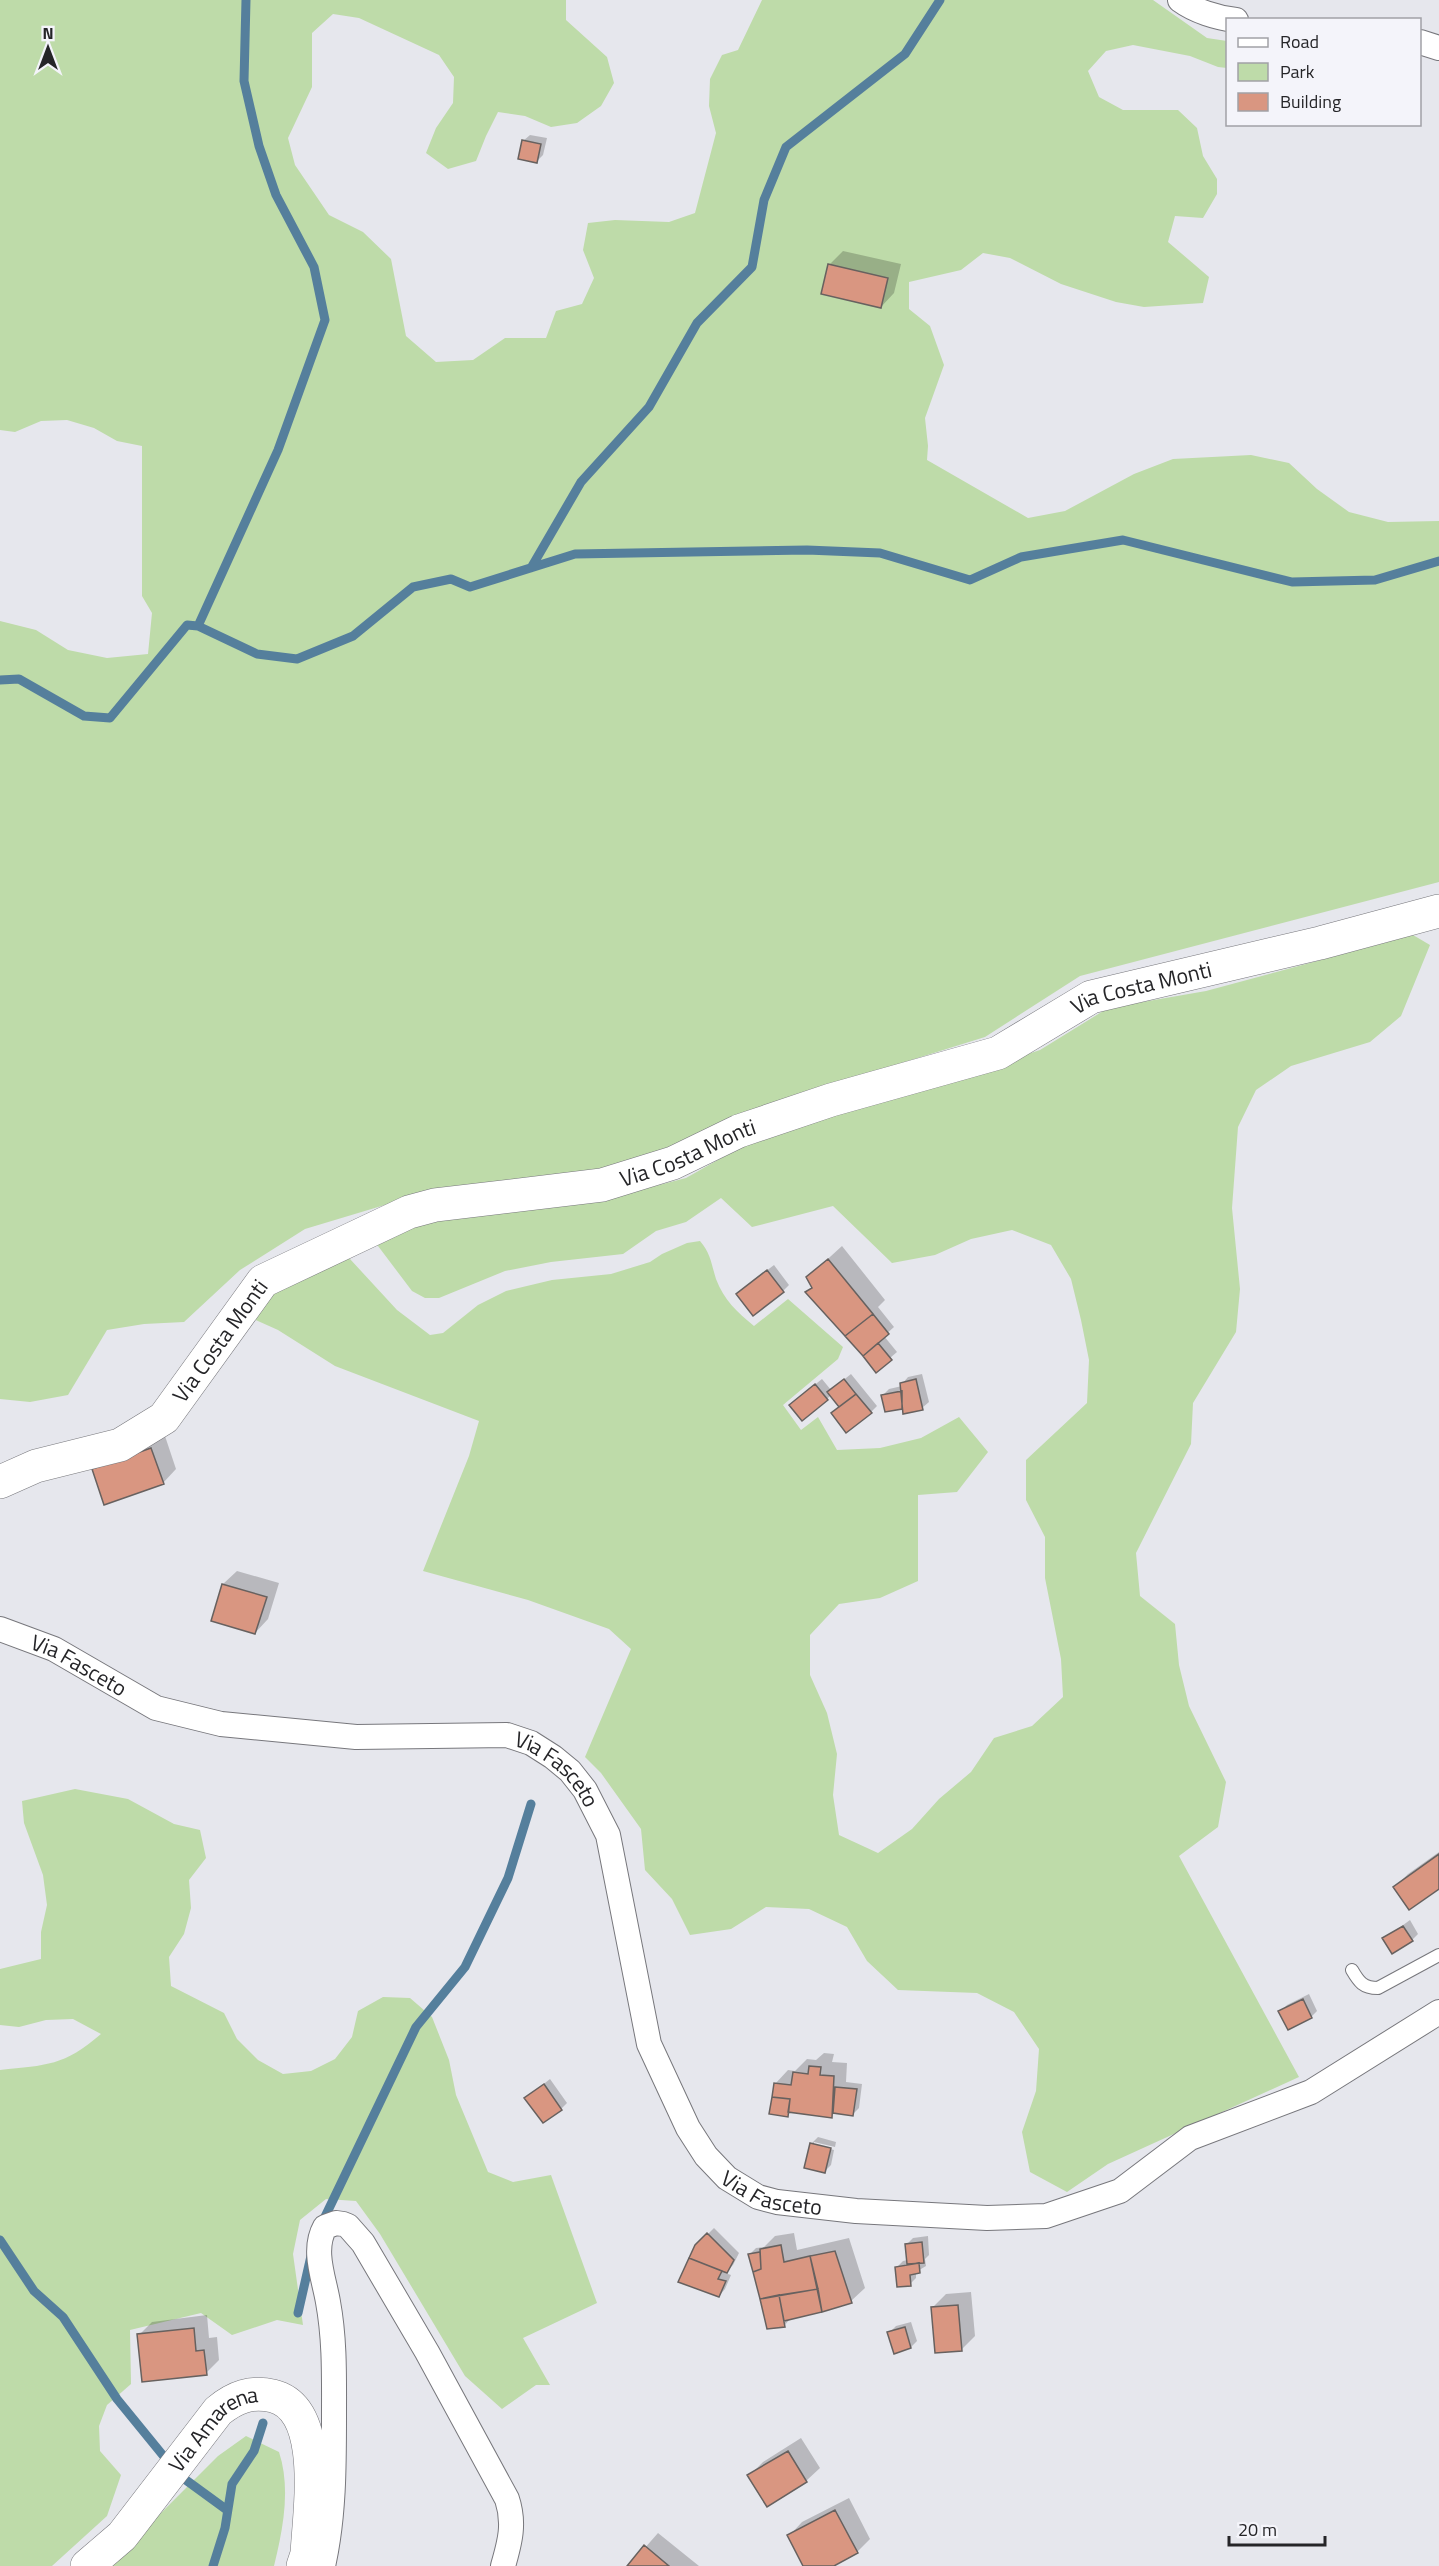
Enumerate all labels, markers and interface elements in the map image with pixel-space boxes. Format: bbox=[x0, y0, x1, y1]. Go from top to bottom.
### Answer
north arrow bbox=[18, 18, 78, 78]
legend bbox=[1226, 18, 1421, 126]
text: N bbox=[42, 21, 54, 45]
text: Road bbox=[1280, 28, 1319, 55]
text: Park bbox=[1280, 58, 1315, 85]
text: Building bbox=[1280, 88, 1341, 115]
street label: Via Costa Monti bbox=[1064, 952, 1215, 1023]
street label: Via Costa Monti bbox=[615, 1110, 760, 1196]
street label: Via Costa Monti bbox=[164, 1272, 276, 1409]
street label: Via Fasceto bbox=[26, 1625, 134, 1705]
street label: Via Fasceto bbox=[510, 1722, 608, 1813]
street label: Via Fasceto bbox=[715, 2161, 824, 2224]
street label: Via Amarena bbox=[160, 2377, 260, 2480]
scale bar bbox=[1229, 2509, 1325, 2547]
text: 20 m bbox=[1238, 2516, 1277, 2543]

